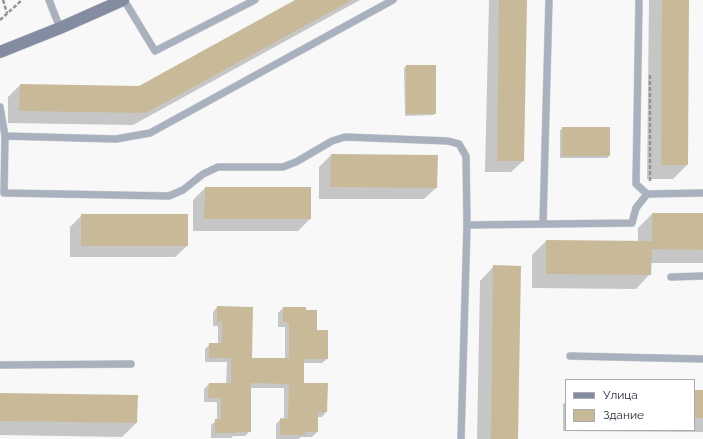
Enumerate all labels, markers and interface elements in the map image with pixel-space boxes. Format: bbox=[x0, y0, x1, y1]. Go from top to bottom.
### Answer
legend bbox=[565, 379, 695, 431]
text: Улица bbox=[603, 388, 638, 402]
text: Здание bbox=[603, 408, 644, 422]

